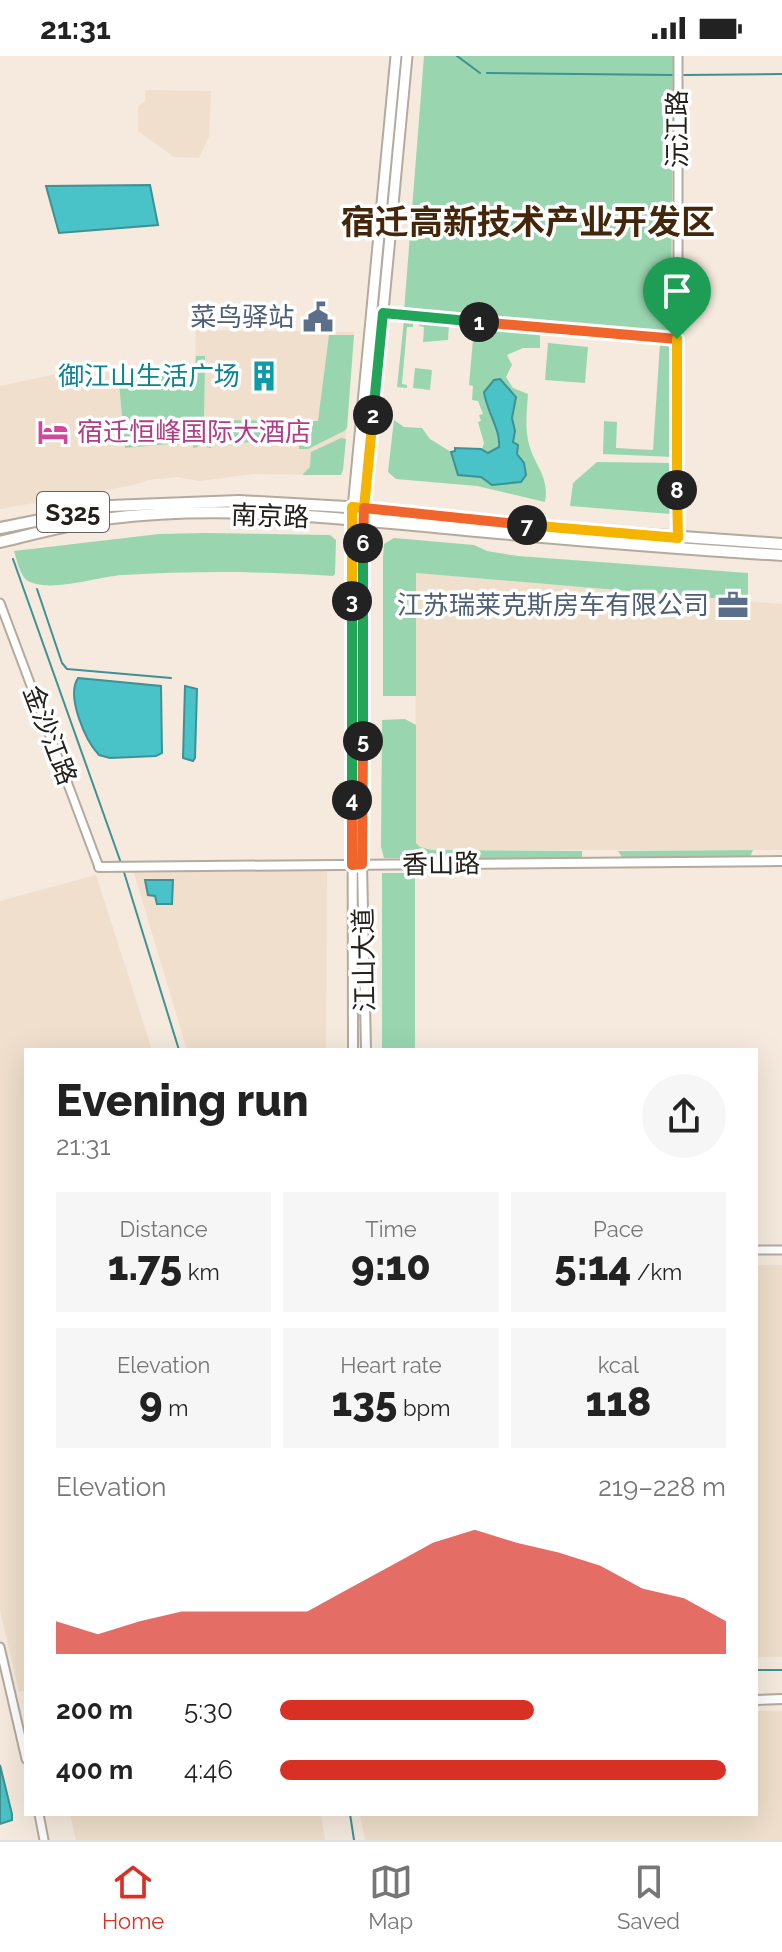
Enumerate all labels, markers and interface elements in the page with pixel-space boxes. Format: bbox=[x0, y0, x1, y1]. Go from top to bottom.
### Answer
text: 21:31 bbox=[40, 11, 111, 46]
street label: 沅江路 bbox=[662, 90, 692, 168]
district label: 宿迁高新技术产业开发区 bbox=[341, 202, 715, 242]
pin bbox=[643, 257, 711, 339]
icon: arrive bbox=[655, 269, 699, 313]
public building icon: 菜鸟驿站 bbox=[301, 300, 335, 334]
place label: 菜鸟驿站 bbox=[190, 302, 294, 332]
pin: 1 bbox=[459, 302, 499, 342]
text: 1 bbox=[474, 309, 484, 335]
building icon: 御江山生活广场 bbox=[247, 359, 281, 393]
place label: 御江山生活广场 bbox=[58, 361, 240, 391]
pin: 2 bbox=[353, 395, 393, 435]
text: 2 bbox=[367, 402, 379, 428]
hotel icon: 宿迁恒峰国际大酒店 bbox=[36, 415, 70, 449]
place label: 宿迁恒峰国际大酒店 bbox=[77, 417, 311, 447]
pin: 8 bbox=[657, 470, 697, 510]
text: 8 bbox=[670, 477, 684, 503]
road number: S325 bbox=[37, 492, 109, 532]
street label: 南京路 bbox=[230, 500, 310, 532]
pin: 7 bbox=[507, 505, 547, 545]
text: 7 bbox=[521, 512, 533, 538]
pin: 6 bbox=[343, 523, 383, 563]
text: 6 bbox=[356, 530, 370, 556]
pin: 3 bbox=[332, 581, 372, 621]
text: 3 bbox=[346, 588, 358, 614]
office icon: 江苏瑞莱克斯房车有限公司 bbox=[716, 588, 750, 622]
place label: 江苏瑞莱克斯房车有限公司 bbox=[397, 590, 709, 620]
street label: 金沙江路 bbox=[17, 681, 83, 789]
pin: 5 bbox=[343, 721, 383, 761]
text: 5 bbox=[357, 728, 369, 754]
pin: 4 bbox=[332, 780, 372, 820]
text: 4 bbox=[346, 787, 358, 813]
street label: 香山路 bbox=[402, 848, 480, 880]
street label: 江山大道 bbox=[348, 908, 380, 1012]
button: share bbox=[642, 1074, 726, 1158]
text: Evening run bbox=[56, 1075, 309, 1126]
text: 21:31 bbox=[56, 1131, 111, 1161]
text: Distance bbox=[120, 1216, 208, 1242]
text: Time bbox=[365, 1216, 417, 1242]
text: Pace bbox=[593, 1216, 644, 1242]
text: 1.75 bbox=[108, 1242, 182, 1289]
text: 9:10 bbox=[351, 1242, 431, 1289]
text: 5:14 bbox=[554, 1242, 631, 1289]
text: km bbox=[182, 1259, 220, 1285]
text: /km bbox=[631, 1259, 682, 1285]
text: Elevation bbox=[117, 1352, 210, 1378]
text: Heart rate bbox=[340, 1352, 442, 1378]
text: kcal bbox=[598, 1352, 639, 1378]
text: 9 bbox=[139, 1378, 163, 1425]
text: 135 bbox=[332, 1378, 397, 1425]
text: 118 bbox=[585, 1378, 651, 1425]
text: m bbox=[163, 1395, 188, 1421]
text: bpm bbox=[397, 1395, 450, 1421]
text: Elevation bbox=[56, 1472, 166, 1502]
text: 219–228 m bbox=[598, 1472, 726, 1502]
text: 200 m bbox=[56, 1695, 133, 1725]
text: 5:30 bbox=[184, 1695, 233, 1725]
text: 400 m bbox=[56, 1755, 133, 1785]
text: 4:46 bbox=[184, 1755, 233, 1785]
tab: Home bbox=[102, 1860, 164, 1934]
tab: Map bbox=[368, 1860, 413, 1934]
tab: Saved bbox=[617, 1860, 680, 1934]

